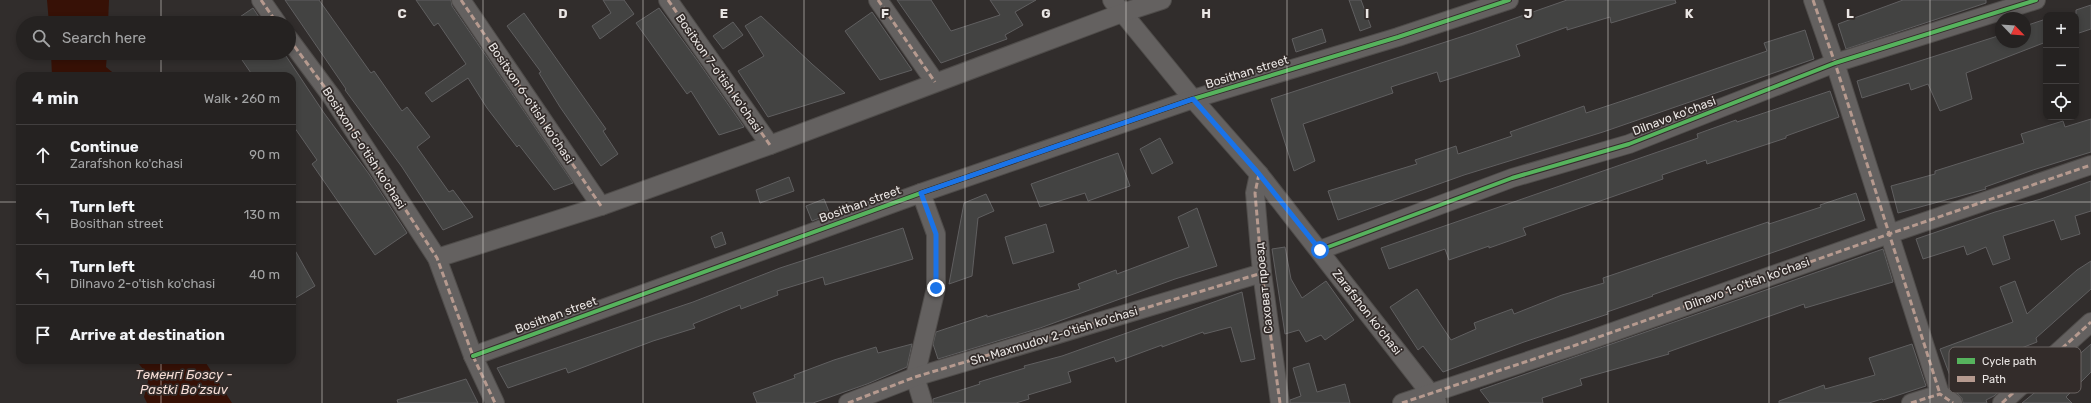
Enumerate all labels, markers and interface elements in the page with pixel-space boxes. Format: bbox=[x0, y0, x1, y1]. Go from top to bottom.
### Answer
text: C bbox=[397, 6, 407, 21]
text: D bbox=[558, 6, 568, 21]
text: E bbox=[720, 6, 728, 21]
text: F bbox=[881, 6, 889, 21]
text: G bbox=[1041, 6, 1051, 21]
text: H bbox=[1201, 6, 1211, 21]
text: I bbox=[1365, 6, 1369, 21]
text: J bbox=[1524, 6, 1532, 21]
text: K bbox=[1685, 6, 1694, 21]
text: L bbox=[1846, 6, 1854, 21]
street label: Bositxon 7-o'tish ko'chasi bbox=[673, 11, 765, 135]
north arrow bbox=[1995, 12, 2031, 48]
map controls bbox=[2043, 12, 2079, 120]
button: + bbox=[2043, 12, 2079, 48]
search box bbox=[16, 16, 296, 60]
icon: search bbox=[30, 27, 52, 49]
text: Search here bbox=[62, 29, 146, 47]
street label: Bositxon 6-o'tish ko'chasi bbox=[485, 40, 577, 166]
button: − bbox=[2043, 48, 2079, 84]
street label: Bosithan street bbox=[1204, 53, 1291, 91]
street label: Bositxon 5-o'tish ko'chasi bbox=[319, 84, 409, 212]
button: locate bbox=[2043, 84, 2079, 120]
text: 4 min bbox=[32, 88, 79, 108]
text: Walk · 260 m bbox=[204, 91, 280, 106]
street label: Dilnavo ko'chasi bbox=[1630, 94, 1718, 138]
text: Continue bbox=[70, 138, 139, 156]
icon: ahead bbox=[32, 144, 54, 166]
text: 90 m bbox=[249, 147, 280, 162]
text: Zarafshon ko'chasi bbox=[70, 156, 183, 171]
street label: Bosithan street bbox=[817, 183, 903, 225]
text: Turn left bbox=[70, 198, 135, 216]
icon: left bbox=[32, 204, 54, 226]
text: 130 m bbox=[244, 207, 280, 222]
text: Bosithan street bbox=[70, 216, 163, 231]
route start bbox=[1311, 241, 1329, 259]
street label: Саховат проезд bbox=[1252, 242, 1276, 334]
street label: Dilnavo 1-o'tish ko'chasi bbox=[1682, 255, 1812, 313]
text: Turn left bbox=[70, 258, 135, 276]
icon: left bbox=[32, 264, 54, 286]
text: 40 m bbox=[249, 267, 280, 282]
street label: Zarafshon ko'chasi bbox=[1329, 267, 1405, 357]
text: Dilnavo 2-o'tish ko'chasi bbox=[70, 276, 215, 291]
route end bbox=[927, 279, 945, 297]
street label: Bosithan street bbox=[513, 294, 599, 336]
street label: Sh. Maxmudov 2-o'tish ko'chasi bbox=[969, 304, 1139, 368]
icon: arrive bbox=[32, 324, 54, 346]
text: Arrive at destination bbox=[70, 326, 225, 344]
legend bbox=[1949, 347, 2081, 393]
text: Cycle path bbox=[1982, 355, 2036, 368]
water label: Төменгі Бозсу - Pastki Boʻzsuv bbox=[135, 367, 233, 397]
text: Path bbox=[1982, 373, 2006, 386]

